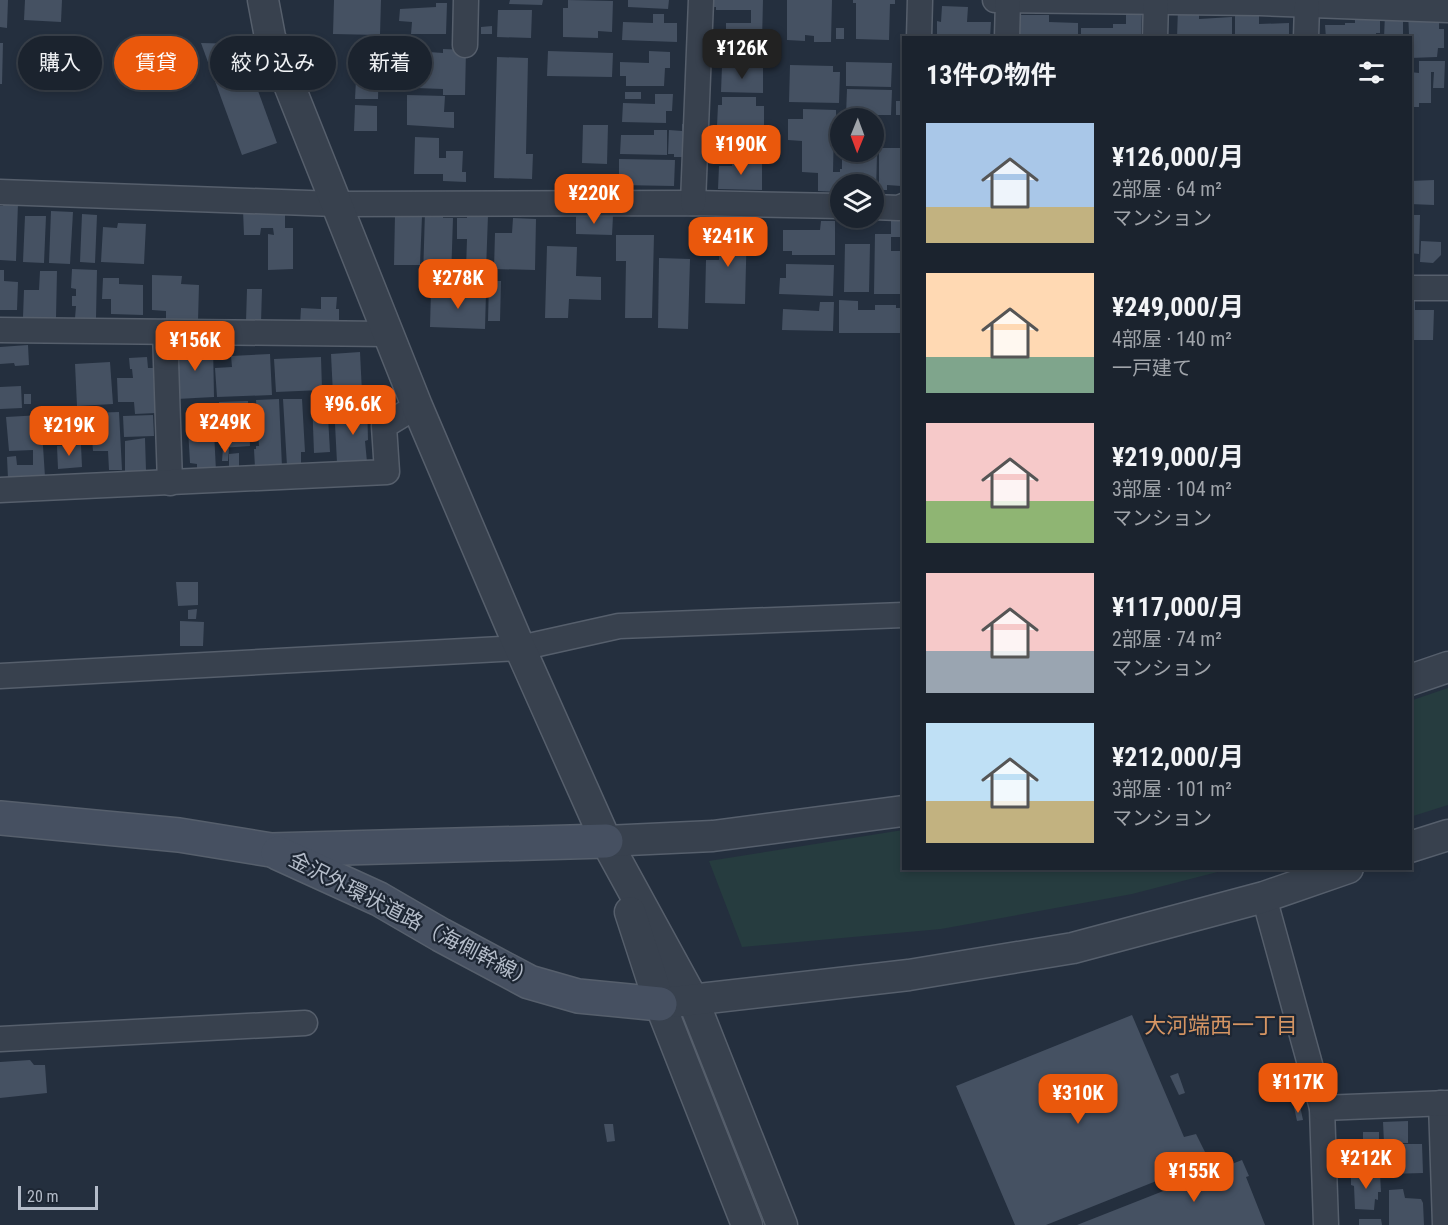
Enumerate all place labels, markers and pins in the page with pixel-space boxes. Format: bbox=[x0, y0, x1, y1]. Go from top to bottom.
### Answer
pin: ¥126K bbox=[700, 29, 784, 80]
pin: ¥190K bbox=[699, 125, 783, 176]
pin: ¥220K bbox=[552, 174, 636, 225]
pin: ¥241K bbox=[686, 217, 770, 268]
pin: ¥278K bbox=[416, 259, 500, 310]
pin: ¥156K bbox=[153, 321, 237, 372]
pin: ¥96.6K bbox=[304, 385, 402, 436]
pin: ¥249K bbox=[183, 403, 267, 454]
pin: ¥219K bbox=[27, 406, 111, 457]
pin: ¥117K bbox=[1256, 1063, 1340, 1114]
pin: ¥310K bbox=[1036, 1074, 1120, 1125]
pin: ¥212K bbox=[1324, 1139, 1408, 1190]
pin: ¥155K bbox=[1152, 1152, 1236, 1203]

